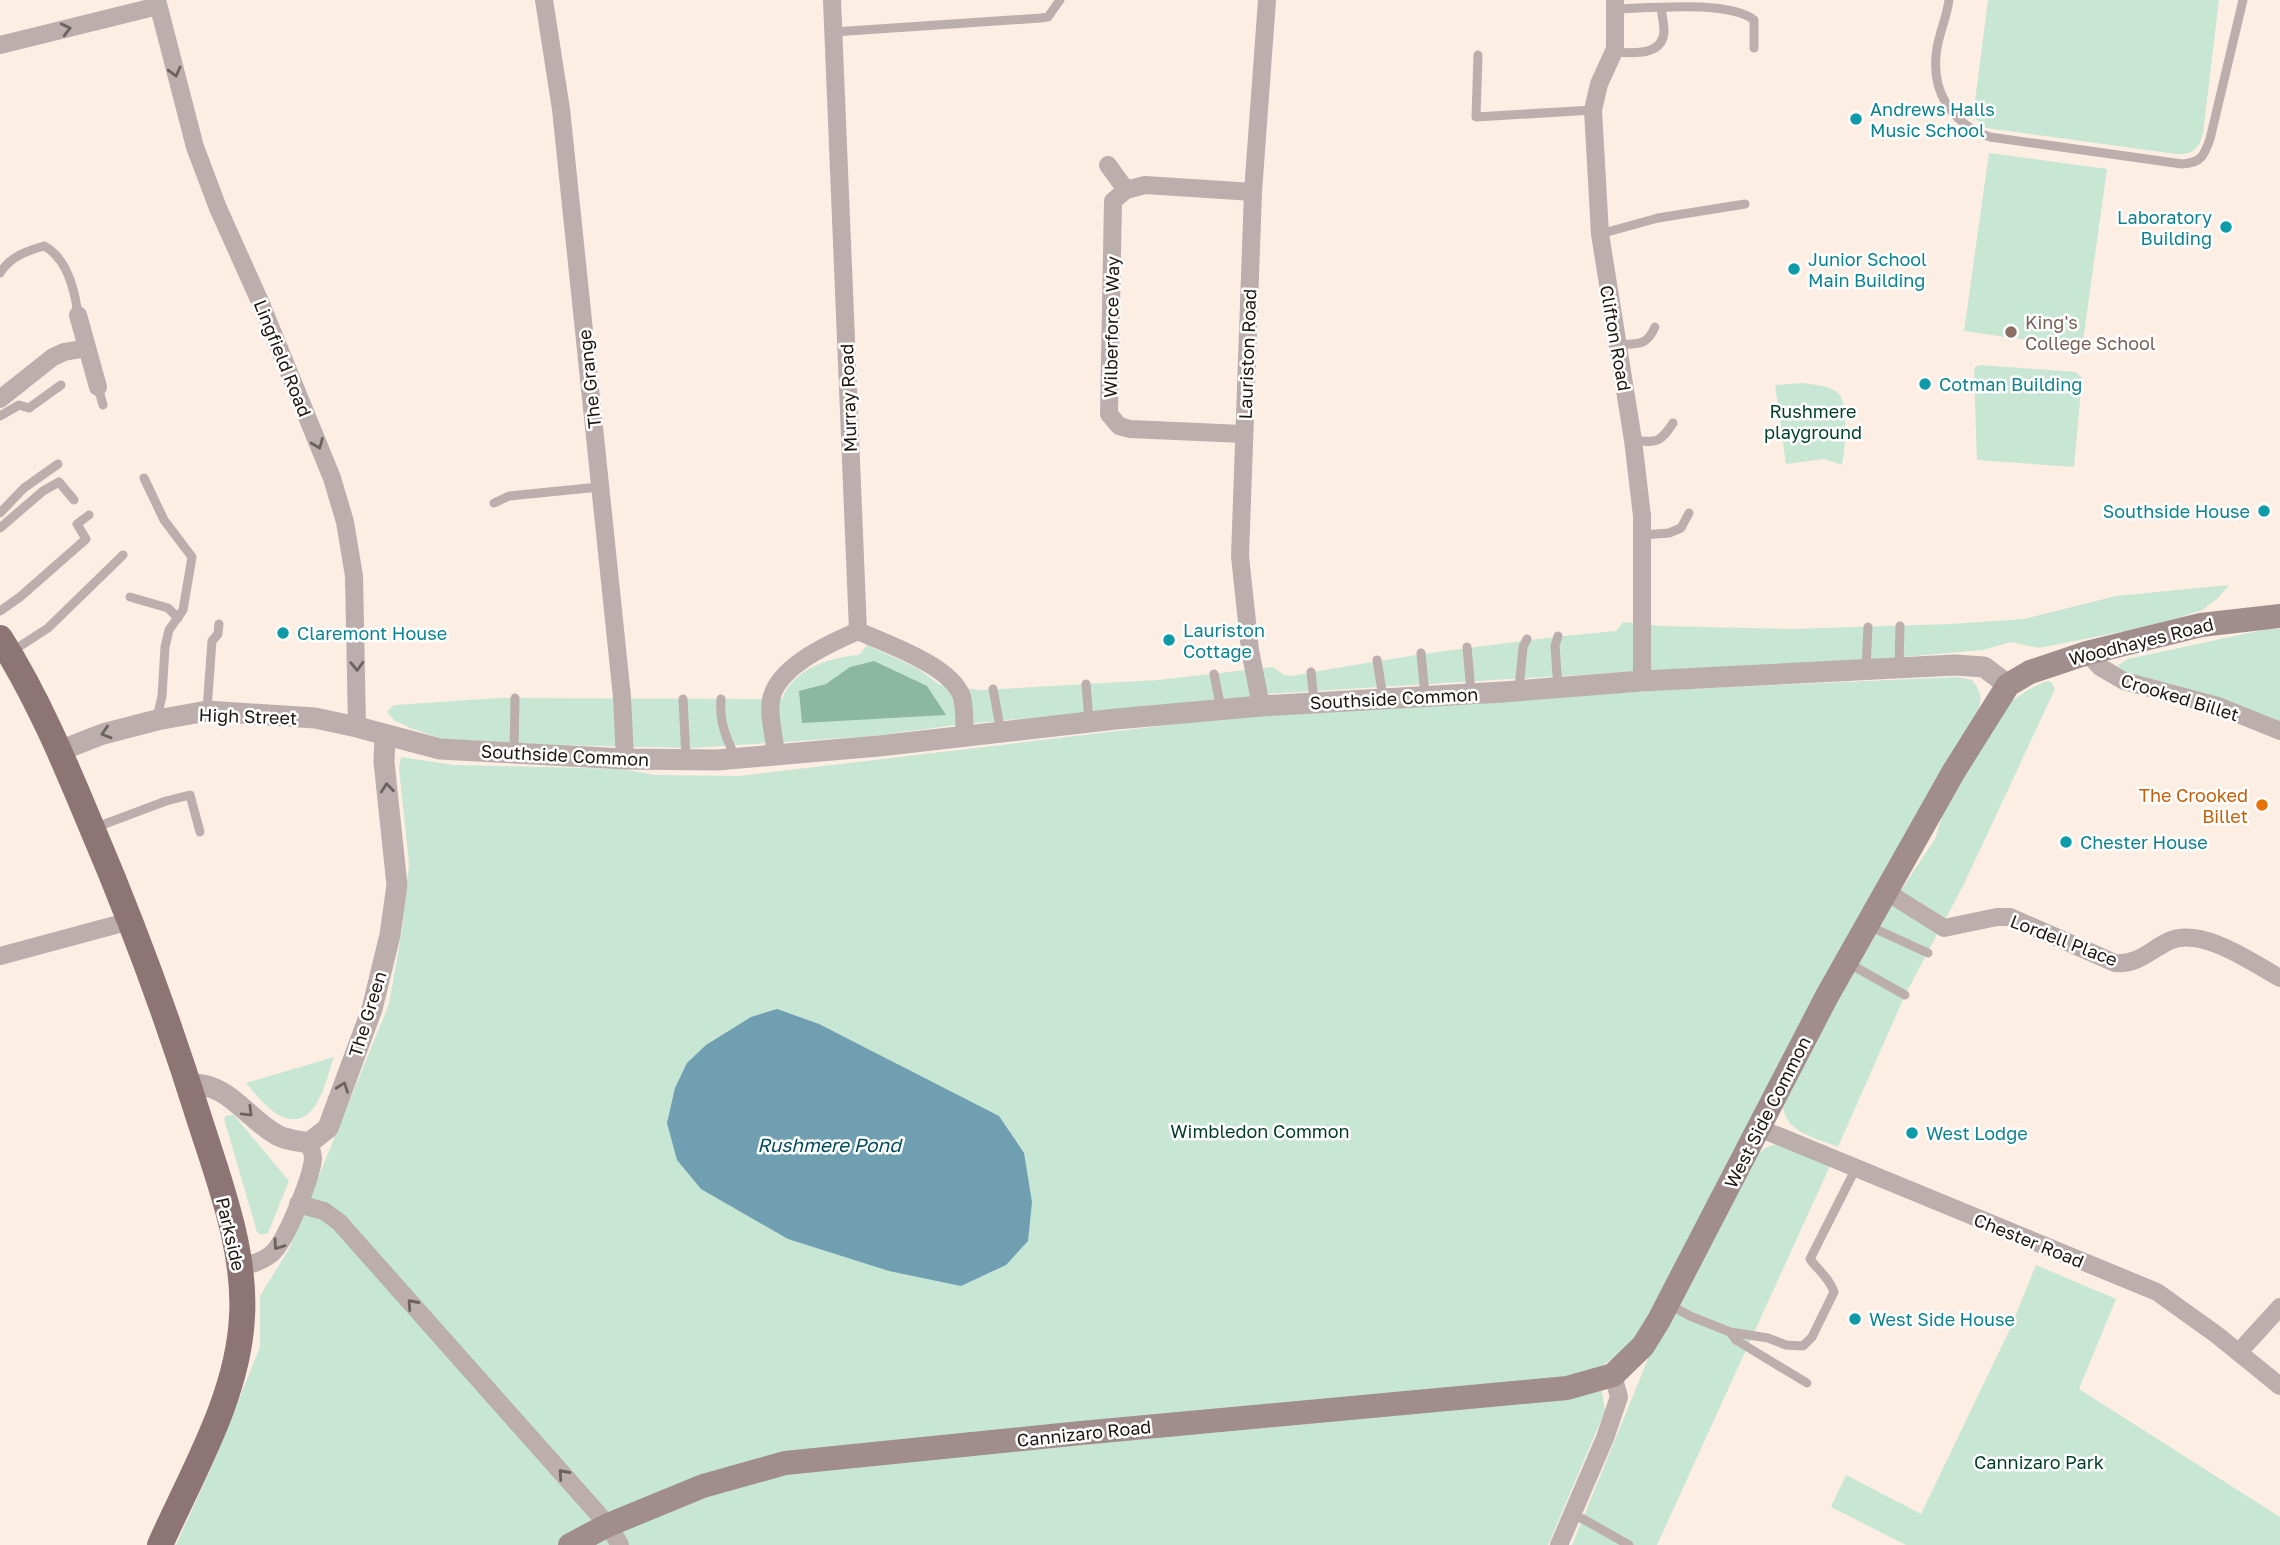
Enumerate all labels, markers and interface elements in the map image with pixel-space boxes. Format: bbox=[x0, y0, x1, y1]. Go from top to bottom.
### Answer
one-way arrow bbox=[60, 23, 72, 37]
one-way arrow bbox=[167, 66, 181, 78]
place label: Andrews Halls Music School bbox=[1870, 98, 1995, 141]
marker: Andrews Halls Music School bbox=[1848, 111, 1864, 127]
place label: Laboratory Building bbox=[2117, 206, 2212, 249]
marker: Laboratory Building bbox=[2218, 219, 2234, 235]
place label: Junior School Main Building bbox=[1808, 248, 1927, 291]
street label: Wilberforce Way bbox=[1099, 256, 1123, 398]
marker: Junior School Main Building bbox=[1786, 261, 1802, 277]
street label: Clifton Road bbox=[1596, 283, 1636, 393]
street label: Lauriston Road bbox=[1234, 288, 1260, 420]
street label: Lingfield Road bbox=[250, 296, 316, 420]
place label: King's College School bbox=[2025, 311, 2156, 354]
marker: King's College School bbox=[2003, 324, 2019, 340]
street label: The Grange bbox=[573, 328, 605, 430]
street label: Murray Road bbox=[835, 343, 861, 453]
place label: Cotman Building bbox=[1939, 373, 2082, 395]
marker: Cotman Building bbox=[1917, 376, 1933, 392]
park label: Rushmere playground bbox=[1764, 400, 1862, 443]
one-way arrow bbox=[310, 437, 324, 449]
place label: Southside House bbox=[2103, 500, 2250, 522]
marker: Southside House bbox=[2256, 503, 2272, 519]
street label: Woodhayes Road bbox=[2066, 612, 2216, 670]
place label: Lauriston Cottage bbox=[1183, 619, 1265, 662]
place label: Claremont House bbox=[297, 622, 447, 644]
marker: Claremont House bbox=[275, 625, 291, 641]
marker: Lauriston Cottage bbox=[1161, 632, 1177, 648]
one-way arrow bbox=[349, 661, 364, 672]
street label: Crooked Billet bbox=[2118, 669, 2242, 725]
street label: Southside Common bbox=[1309, 683, 1479, 713]
street label: High Street bbox=[198, 703, 298, 729]
one-way arrow bbox=[100, 725, 112, 740]
street label: Southside Common bbox=[480, 740, 650, 770]
one-way arrow bbox=[380, 783, 395, 794]
place label: The Crooked Billet bbox=[2139, 784, 2248, 827]
marker: The Crooked Billet bbox=[2254, 797, 2270, 813]
place label: Chester House bbox=[2080, 831, 2208, 853]
marker: Chester House bbox=[2058, 834, 2074, 850]
street label: Lordell Place bbox=[2007, 909, 2121, 971]
street label: The Green bbox=[344, 968, 390, 1060]
street label: West Side Common bbox=[1719, 1032, 1815, 1192]
one-way arrow bbox=[335, 1081, 349, 1093]
one-way arrow bbox=[239, 1103, 252, 1116]
park label: Wimbledon Common bbox=[1170, 1120, 1350, 1142]
place label: West Lodge bbox=[1926, 1122, 2028, 1144]
marker: West Lodge bbox=[1904, 1125, 1920, 1141]
water label: Rushmere Pond bbox=[757, 1133, 903, 1156]
street label: Parkside bbox=[212, 1195, 250, 1273]
street label: Chester Road bbox=[1971, 1208, 2087, 1272]
one-way arrow bbox=[273, 1237, 286, 1250]
one-way arrow bbox=[408, 1299, 420, 1312]
place label: West Side House bbox=[1869, 1308, 2015, 1330]
marker: West Side House bbox=[1847, 1311, 1863, 1327]
street label: Cannizaro Road bbox=[1016, 1415, 1152, 1451]
park label: Cannizaro Park bbox=[1974, 1451, 2104, 1473]
one-way arrow bbox=[559, 1469, 571, 1482]

